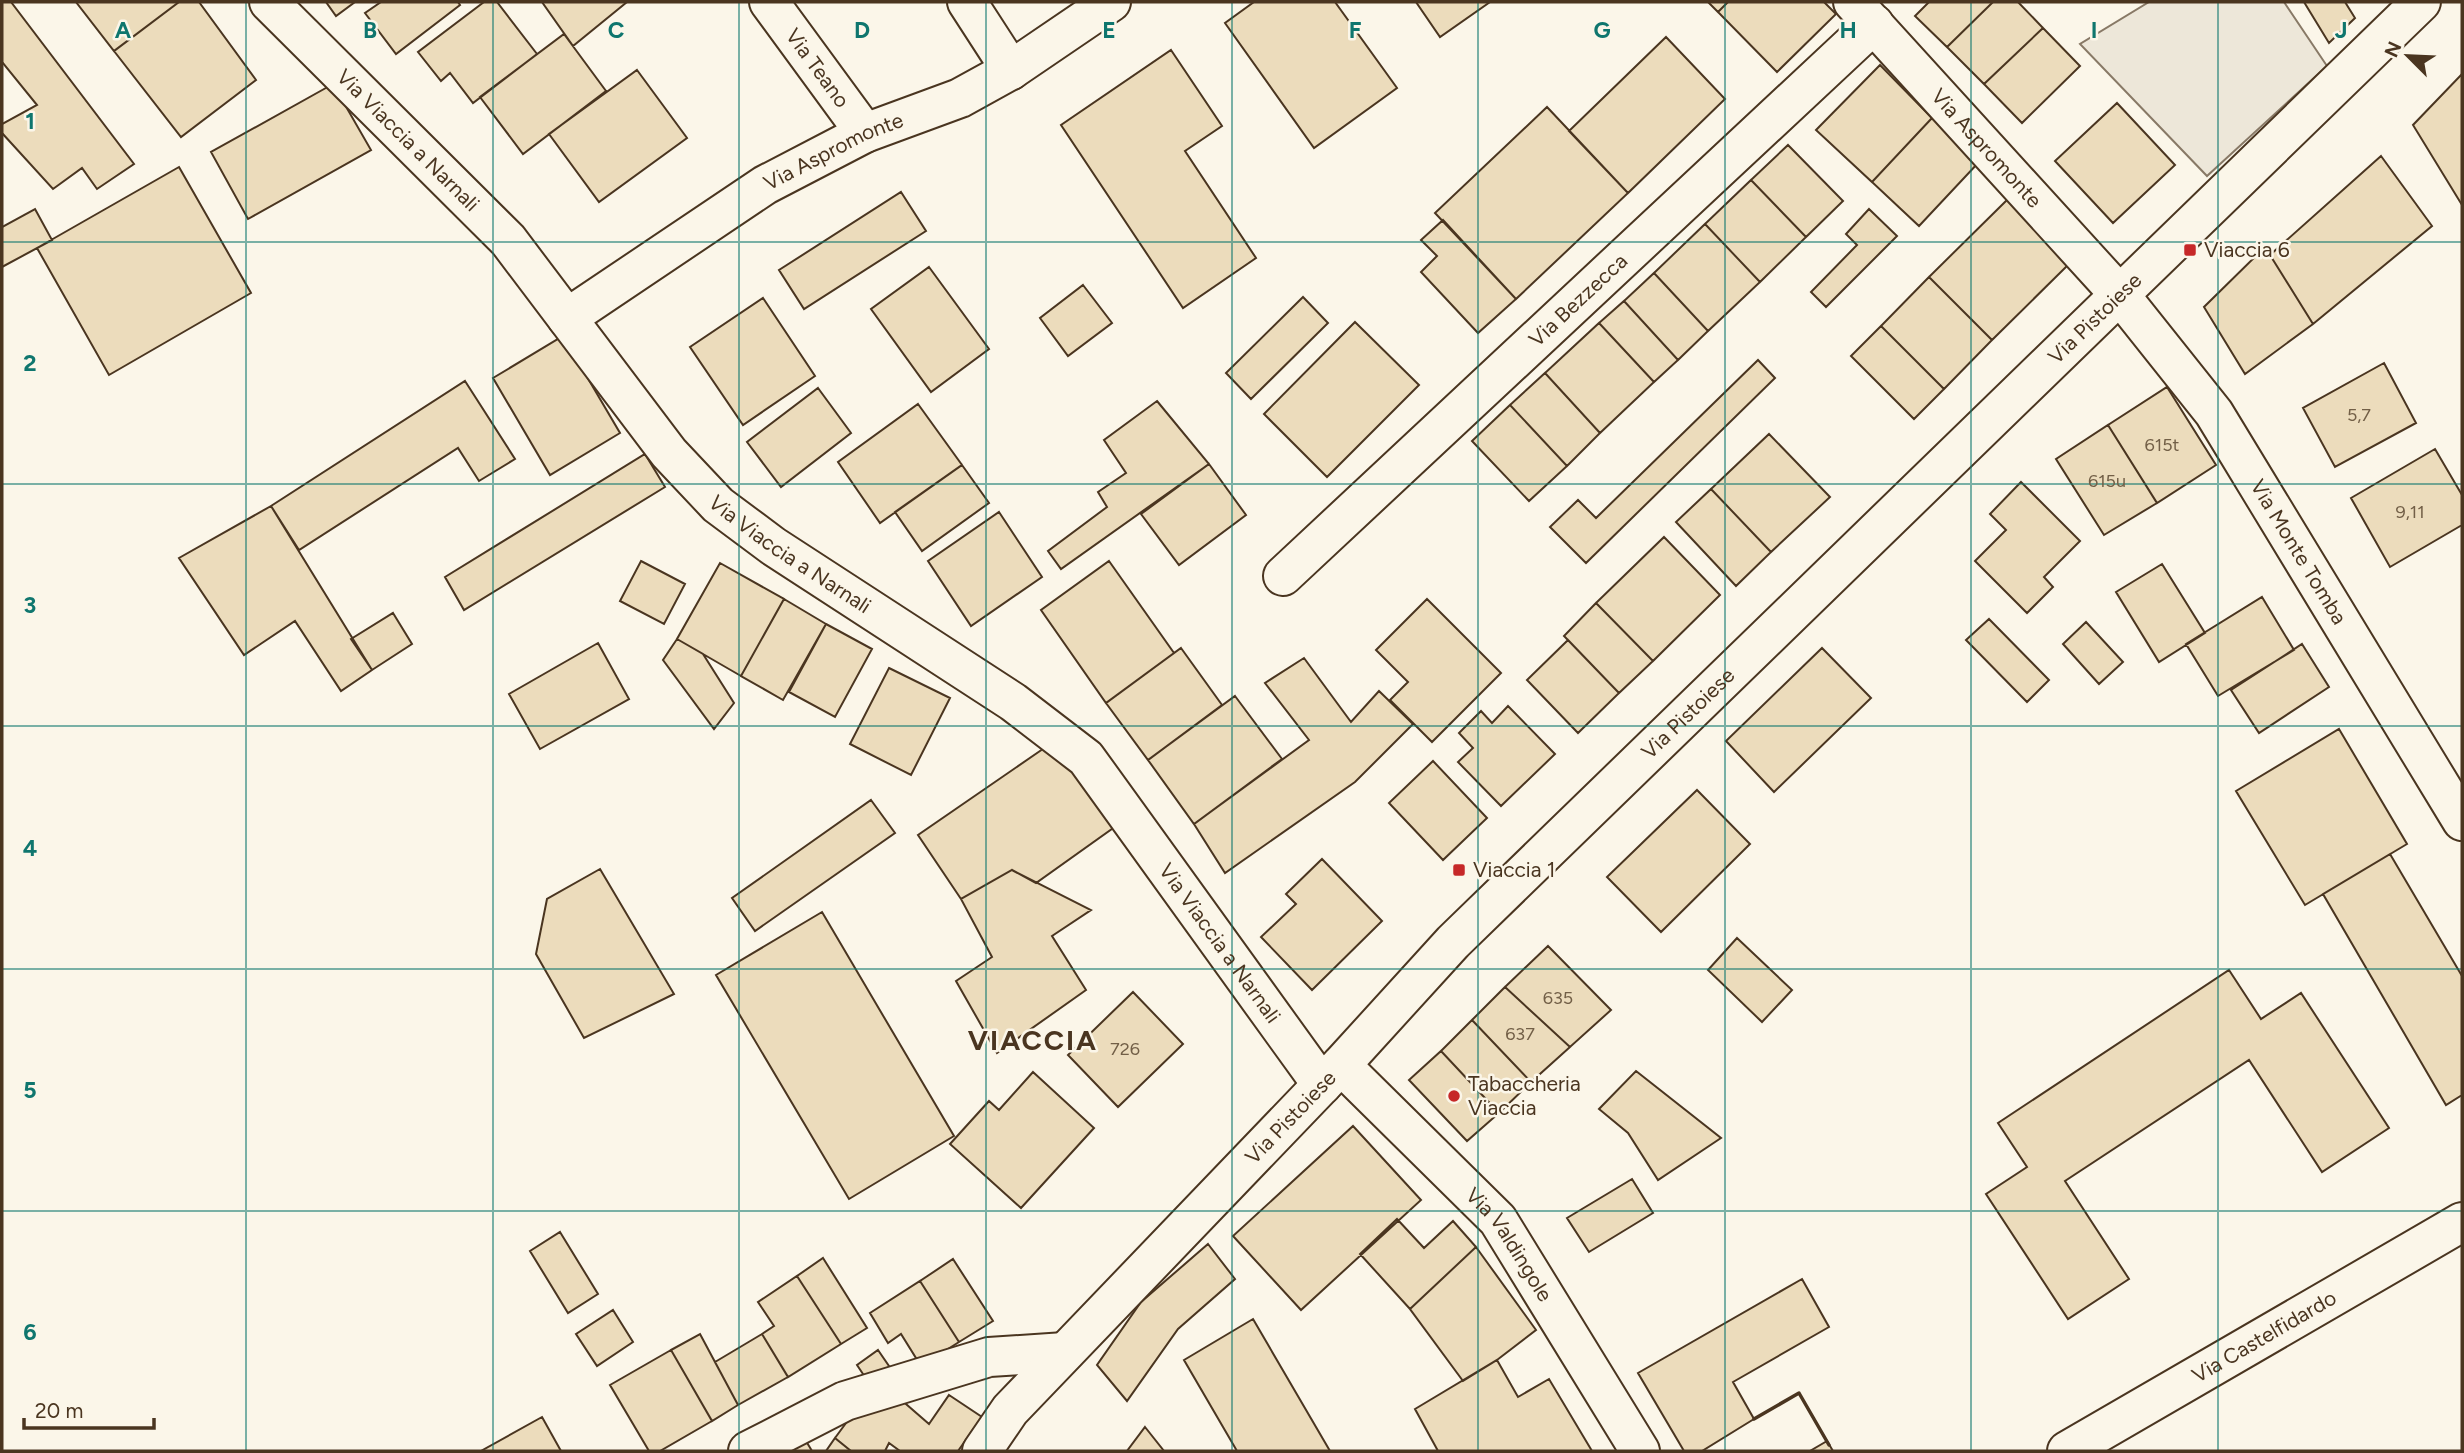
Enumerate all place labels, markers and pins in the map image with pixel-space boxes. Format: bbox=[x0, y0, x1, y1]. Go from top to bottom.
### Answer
place label: Viaccia 6 bbox=[2204, 237, 2290, 262]
marker: Viaccia 6 bbox=[2182, 242, 2198, 258]
place label: Viaccia 1 bbox=[1473, 857, 1555, 882]
marker: Viaccia 1 bbox=[1451, 862, 1467, 878]
place label: Tabaccheria Viaccia bbox=[1468, 1071, 1581, 1120]
marker: Tabaccheria Viaccia bbox=[1446, 1088, 1462, 1104]

